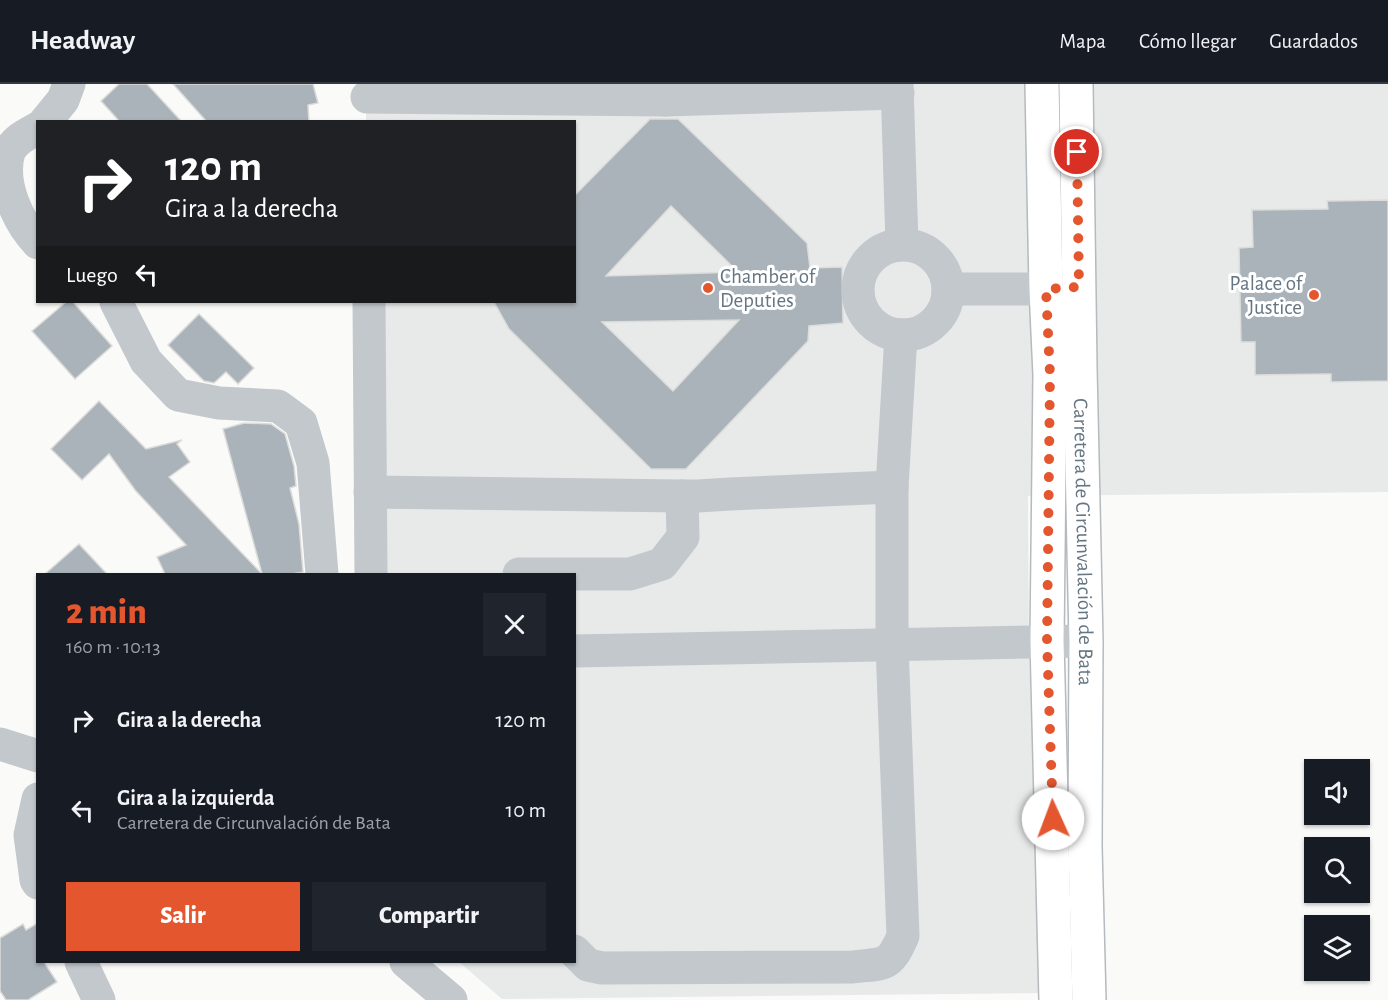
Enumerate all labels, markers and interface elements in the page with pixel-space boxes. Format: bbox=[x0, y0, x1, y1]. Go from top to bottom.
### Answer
text: Headway bbox=[30, 27, 135, 55]
text: Mapa bbox=[1060, 31, 1106, 52]
text: Cómo llegar bbox=[1139, 31, 1236, 52]
text: Guardados bbox=[1269, 31, 1358, 52]
pin bbox=[1051, 126, 1102, 177]
icon: arrive bbox=[1060, 135, 1093, 168]
icon: right bbox=[66, 144, 144, 222]
text: 120 m bbox=[165, 146, 262, 188]
text: Gira a la derecha bbox=[165, 195, 338, 222]
icon: left bbox=[130, 258, 163, 291]
text: Luego bbox=[66, 264, 118, 286]
place label: Chamber of Deputies bbox=[720, 266, 817, 311]
place label: Palace of Justice bbox=[1230, 273, 1304, 318]
marker: Chamber of Deputies bbox=[701, 281, 715, 295]
marker: Palace of Justice bbox=[1307, 288, 1321, 302]
street label: Carretera de Circunvalación de Bata bbox=[1070, 398, 1097, 686]
button: close bbox=[483, 593, 546, 656]
text: 2 min bbox=[66, 594, 147, 630]
text: 160 m · 10:13 bbox=[66, 637, 160, 657]
icon: right bbox=[66, 704, 99, 737]
text: Gira a la derecha bbox=[117, 709, 262, 731]
text: 120 m bbox=[496, 709, 546, 731]
map controls bbox=[1304, 759, 1370, 981]
button: sound bbox=[1304, 759, 1370, 825]
text: Gira a la izquierda bbox=[117, 787, 275, 809]
position arrow bbox=[1021, 787, 1085, 851]
icon: left bbox=[66, 794, 99, 827]
text: 10 m bbox=[506, 799, 546, 821]
text: Carretera de Circunvalación de Bata bbox=[117, 813, 391, 833]
button: search bbox=[1304, 837, 1370, 903]
button: Salir bbox=[66, 882, 300, 951]
button: Compartir bbox=[312, 882, 546, 951]
button: layers bbox=[1304, 915, 1370, 981]

